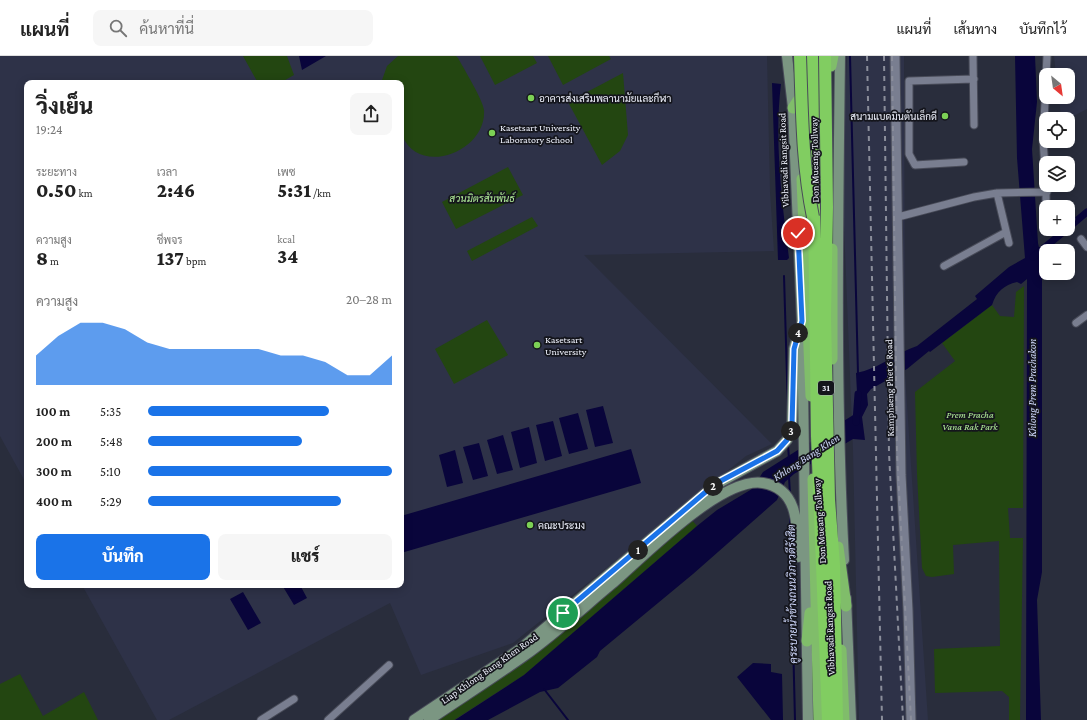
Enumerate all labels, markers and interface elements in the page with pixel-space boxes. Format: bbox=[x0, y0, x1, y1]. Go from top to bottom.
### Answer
search box bbox=[93, 10, 373, 46]
icon: search bbox=[107, 17, 129, 39]
text: แผนที่ bbox=[20, 19, 69, 40]
text: ค้นหาที่นี่ bbox=[139, 21, 194, 37]
text: แผนที่ bbox=[896, 21, 931, 37]
text: เส้นทาง bbox=[953, 21, 997, 37]
text: บันทึกไว้ bbox=[1019, 21, 1067, 37]
north arrow bbox=[1039, 68, 1075, 104]
map controls bbox=[1039, 68, 1075, 280]
place label: อาคารส่งเสริมพลานามัยและกีฬา bbox=[539, 92, 671, 104]
button: share bbox=[350, 93, 392, 135]
marker: อาคารส่งเสริมพลานามัยและกีฬา bbox=[526, 93, 536, 103]
text: วิ่งเย็น bbox=[36, 94, 93, 119]
place label: สนามแบดมินตันเล็กดี bbox=[850, 109, 937, 122]
marker: สนามแบดมินตันเล็กดี bbox=[940, 111, 950, 121]
street label: Vibhavadi Rangsit Road bbox=[776, 112, 791, 207]
button: locate bbox=[1039, 112, 1075, 148]
street label: Don Mueang Tollway bbox=[808, 117, 821, 203]
text: 19:24 bbox=[36, 122, 63, 137]
place label: Kasetsart University Laboratory School bbox=[500, 122, 581, 145]
marker: Kasetsart University Laboratory School bbox=[487, 128, 497, 138]
button: layers bbox=[1039, 156, 1075, 192]
text: ระยะทาง bbox=[36, 166, 77, 178]
text: เวลา bbox=[157, 166, 177, 178]
text: เพซ bbox=[277, 166, 295, 178]
text: 0.50 bbox=[36, 179, 76, 201]
text: 2:46 bbox=[157, 179, 195, 201]
text: 5:31 bbox=[277, 179, 311, 201]
text: km bbox=[76, 187, 93, 199]
text: /km bbox=[311, 187, 331, 199]
park label: สวนมิตรสัมพันธ์ bbox=[449, 191, 517, 204]
button: + bbox=[1039, 200, 1075, 236]
pin bbox=[781, 216, 815, 250]
icon: check bbox=[787, 222, 809, 244]
text: kcal bbox=[277, 233, 295, 245]
text: ความสูง bbox=[36, 234, 72, 246]
text: ชีพจร bbox=[157, 234, 183, 246]
button: − bbox=[1039, 244, 1075, 280]
text: 34 bbox=[277, 245, 298, 267]
text: 8 bbox=[36, 247, 48, 269]
text: 137 bbox=[157, 247, 184, 269]
text: m bbox=[48, 255, 59, 267]
text: bpm bbox=[184, 255, 206, 267]
text: 20–28 m bbox=[346, 292, 392, 307]
text: ความสูง bbox=[36, 294, 78, 309]
pin: 4 bbox=[788, 323, 808, 343]
text: 4 bbox=[795, 327, 801, 339]
place label: Kasetsart University bbox=[545, 334, 587, 357]
water label: Khlong Prem Prachakon bbox=[1026, 338, 1039, 437]
street label: Kamphaeng Phet 6 Road bbox=[883, 339, 896, 437]
marker: Kasetsart University bbox=[532, 340, 542, 350]
road number: 31 bbox=[818, 381, 834, 395]
text: 100 m bbox=[36, 404, 70, 419]
text: 5:35 bbox=[100, 404, 121, 419]
park label: Prem Pracha Vana Rak Park bbox=[942, 409, 998, 432]
pin: 3 bbox=[781, 421, 801, 441]
text: 3 bbox=[788, 425, 794, 437]
water label: Khlong Bang Khen bbox=[771, 431, 842, 484]
text: 200 m bbox=[36, 434, 72, 449]
text: 5:48 bbox=[100, 434, 123, 449]
text: 300 m bbox=[36, 464, 72, 479]
text: 5:10 bbox=[100, 464, 121, 479]
pin: 2 bbox=[703, 476, 723, 496]
street label: Don Mueang Tollway bbox=[811, 478, 828, 564]
text: 2 bbox=[710, 480, 716, 492]
text: 400 m bbox=[36, 494, 72, 509]
text: 5:29 bbox=[100, 494, 122, 509]
marker: คณะประมง bbox=[525, 520, 535, 530]
place label: คณะประมง bbox=[538, 520, 585, 531]
water label: คูระบายน้ำข้างถนนวิภาวดีรังสิต bbox=[780, 524, 801, 664]
button: บันทึก bbox=[36, 534, 210, 580]
button: แชร์ bbox=[218, 534, 392, 580]
pin: 1 bbox=[628, 540, 648, 560]
text: 1 bbox=[636, 544, 640, 556]
street label: Vibhavadi Rangsit Road bbox=[822, 580, 837, 675]
pin bbox=[546, 596, 580, 630]
icon: arrive bbox=[552, 602, 574, 624]
street label: Liap Khlong Bang Khen Road bbox=[439, 630, 540, 706]

